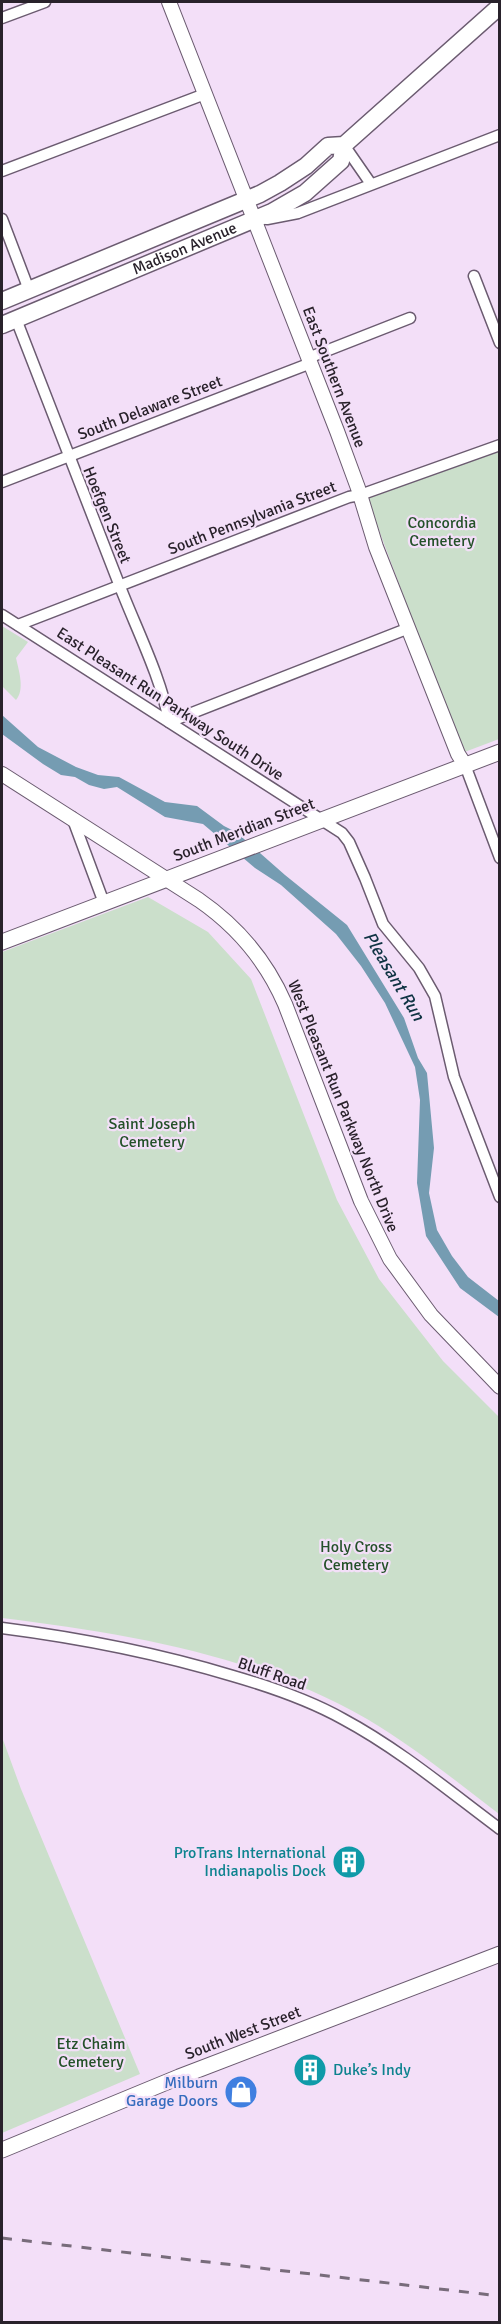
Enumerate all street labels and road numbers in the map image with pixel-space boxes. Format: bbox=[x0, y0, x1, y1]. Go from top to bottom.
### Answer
street label: Madison Avenue bbox=[129, 218, 240, 279]
street label: East Southern Avenue bbox=[298, 304, 370, 450]
street label: South Delaware Street bbox=[75, 371, 225, 445]
street label: Hoefgen Street bbox=[78, 464, 136, 567]
street label: South Pennsylvania Street bbox=[165, 477, 339, 559]
street label: East Pleasant Run Parkway South Drive bbox=[53, 623, 287, 785]
street label: South Meridian Street bbox=[170, 794, 318, 866]
street label: West Pleasant Run Parkway North Drive bbox=[283, 977, 403, 1235]
street label: Bluff Road bbox=[235, 1653, 309, 1695]
street label: South West Street bbox=[182, 2002, 304, 2064]

